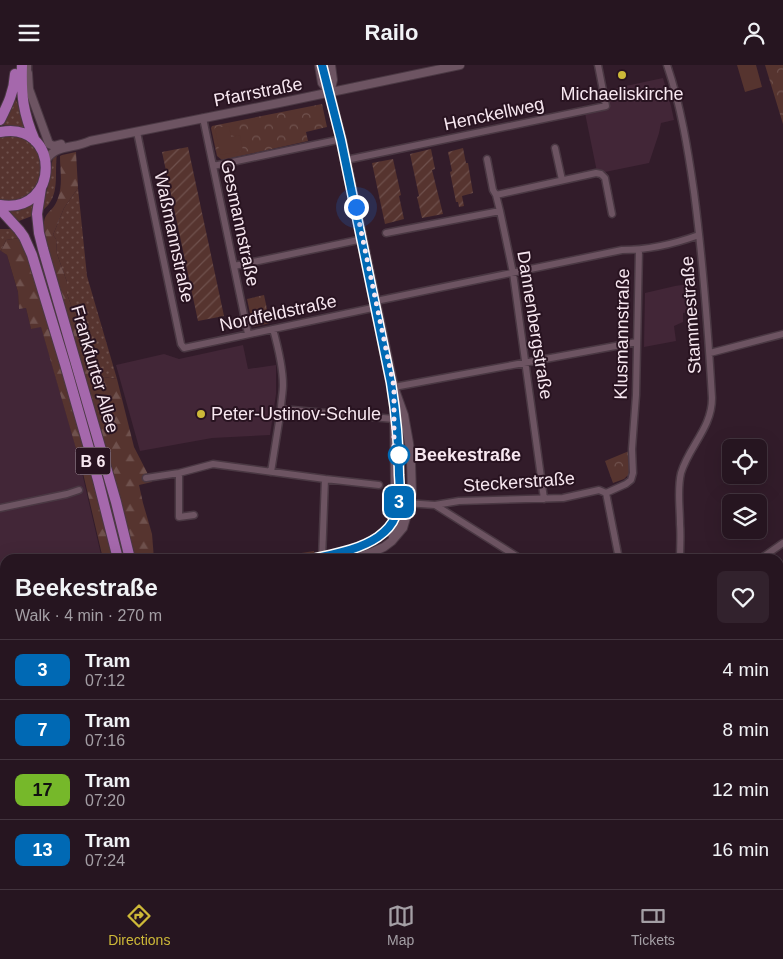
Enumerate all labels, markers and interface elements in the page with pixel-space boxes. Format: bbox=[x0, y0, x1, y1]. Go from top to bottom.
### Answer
icon: menu bbox=[15, 19, 43, 47]
icon: person bbox=[740, 19, 768, 47]
text: Railo bbox=[365, 20, 418, 45]
marker: Michaeliskirche bbox=[616, 69, 628, 81]
street label: Pfarrstraße bbox=[212, 74, 304, 110]
place label: Michaeliskirche bbox=[560, 84, 684, 104]
street label: Henckellweg bbox=[442, 94, 546, 134]
street label: Gesmannstraße bbox=[217, 158, 263, 288]
street label: Waßmannstraße bbox=[150, 170, 198, 304]
your location bbox=[344, 195, 369, 220]
street label: Dannenbergstraße bbox=[513, 249, 557, 401]
street label: Stammestraße bbox=[677, 255, 705, 375]
street label: Klusmannstraße bbox=[611, 268, 633, 400]
street label: Nordfeldstraße bbox=[218, 291, 338, 335]
street label: Frankfurter Allee bbox=[67, 303, 123, 435]
place label: Peter-Ustinov-Schule bbox=[211, 404, 381, 424]
marker: Peter-Ustinov-Schule bbox=[195, 408, 207, 420]
map controls bbox=[722, 439, 767, 539]
button: locate bbox=[722, 439, 767, 484]
marker: Beekestraße bbox=[388, 444, 410, 466]
place label: Beekestraße bbox=[414, 445, 521, 465]
road number: B 6 bbox=[76, 447, 110, 475]
street label: Steckerstraße bbox=[462, 468, 576, 496]
line badge: 3 bbox=[383, 486, 415, 518]
text: 3 bbox=[394, 492, 404, 512]
button: layers bbox=[722, 494, 767, 539]
button: heart bbox=[717, 571, 769, 623]
text: Beekestraße bbox=[15, 574, 158, 601]
text: Walk · 4 min · 270 m bbox=[15, 607, 162, 624]
text: Tram bbox=[85, 650, 130, 671]
text: 4 min bbox=[723, 659, 769, 680]
text: 3 bbox=[37, 660, 48, 680]
text: 07:12 bbox=[85, 672, 125, 689]
text: Tram bbox=[85, 710, 130, 731]
text: 8 min bbox=[723, 719, 769, 740]
text: 7 bbox=[37, 720, 48, 740]
text: 07:16 bbox=[85, 732, 125, 749]
text: Tram bbox=[85, 770, 130, 791]
text: 12 min bbox=[712, 779, 769, 800]
text: 17 bbox=[32, 780, 53, 800]
text: 07:20 bbox=[85, 792, 125, 809]
text: Tram bbox=[85, 830, 130, 851]
text: 16 min bbox=[712, 839, 769, 860]
text: 13 bbox=[32, 840, 53, 860]
text: 07:24 bbox=[85, 852, 125, 869]
tab: Directions bbox=[108, 902, 170, 948]
tab: Map bbox=[387, 902, 415, 948]
tab: Tickets bbox=[631, 902, 675, 948]

